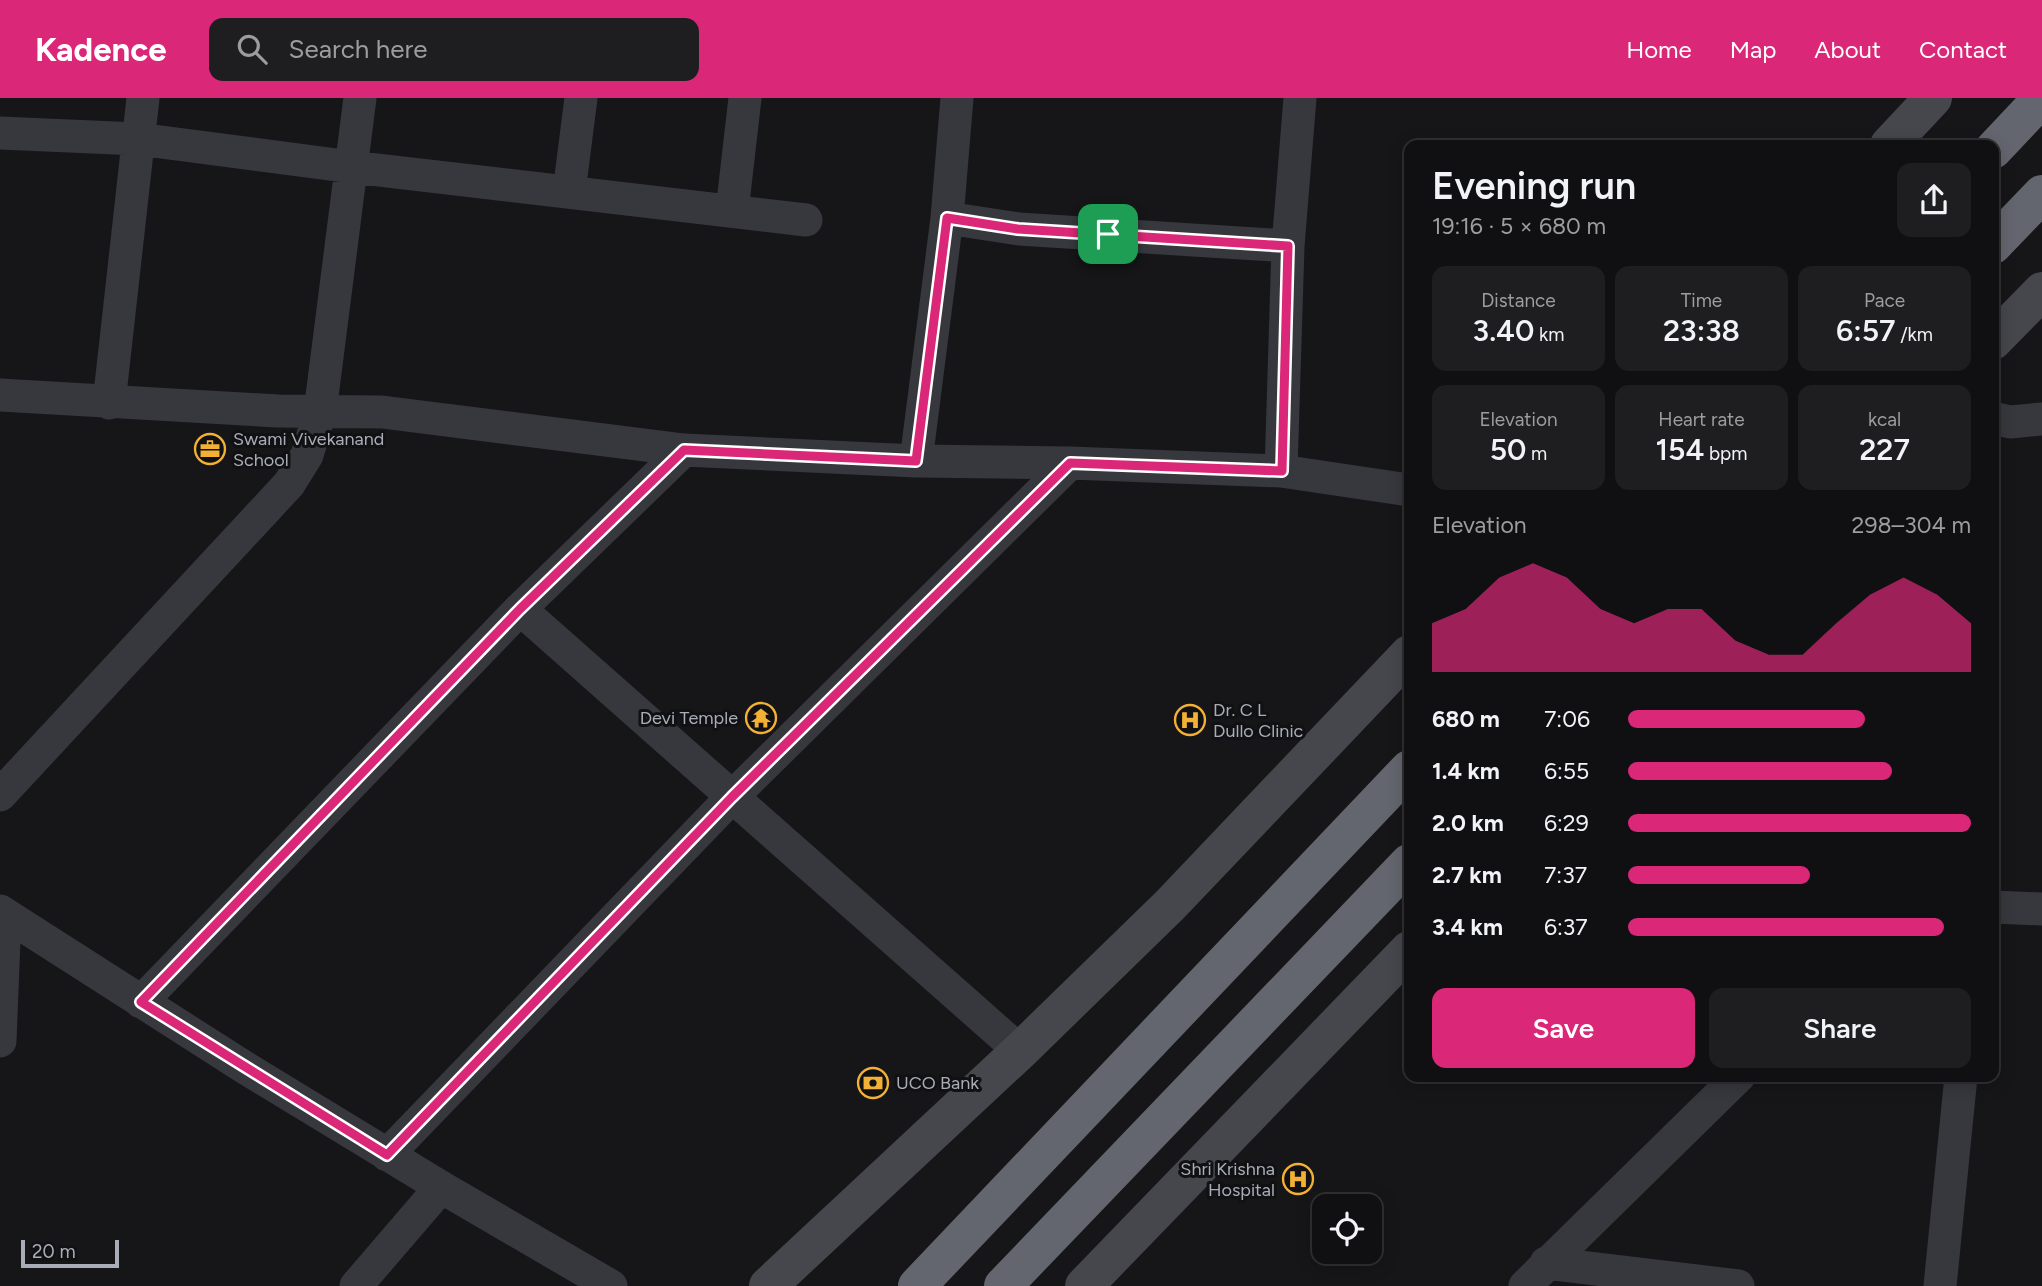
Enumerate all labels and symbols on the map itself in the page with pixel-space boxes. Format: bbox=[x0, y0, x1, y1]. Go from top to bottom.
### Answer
pin bbox=[1078, 204, 1138, 264]
place label: Swami Vivekanand School bbox=[233, 428, 384, 471]
office icon: Swami Vivekanand School bbox=[193, 432, 227, 466]
place label: Dr. C L Dullo Clinic bbox=[1213, 699, 1304, 742]
temple icon: Devi Temple bbox=[744, 701, 778, 735]
hospital icon: Dr. C L Dullo Clinic bbox=[1173, 703, 1207, 737]
place label: Devi Temple bbox=[640, 707, 738, 729]
bank icon: UCO Bank bbox=[856, 1066, 890, 1100]
place label: UCO Bank bbox=[896, 1072, 979, 1094]
place label: Shri Krishna Hospital bbox=[1180, 1158, 1275, 1201]
hospital icon: Shri Krishna Hospital bbox=[1281, 1162, 1315, 1196]
scale bar bbox=[21, 1237, 119, 1269]

